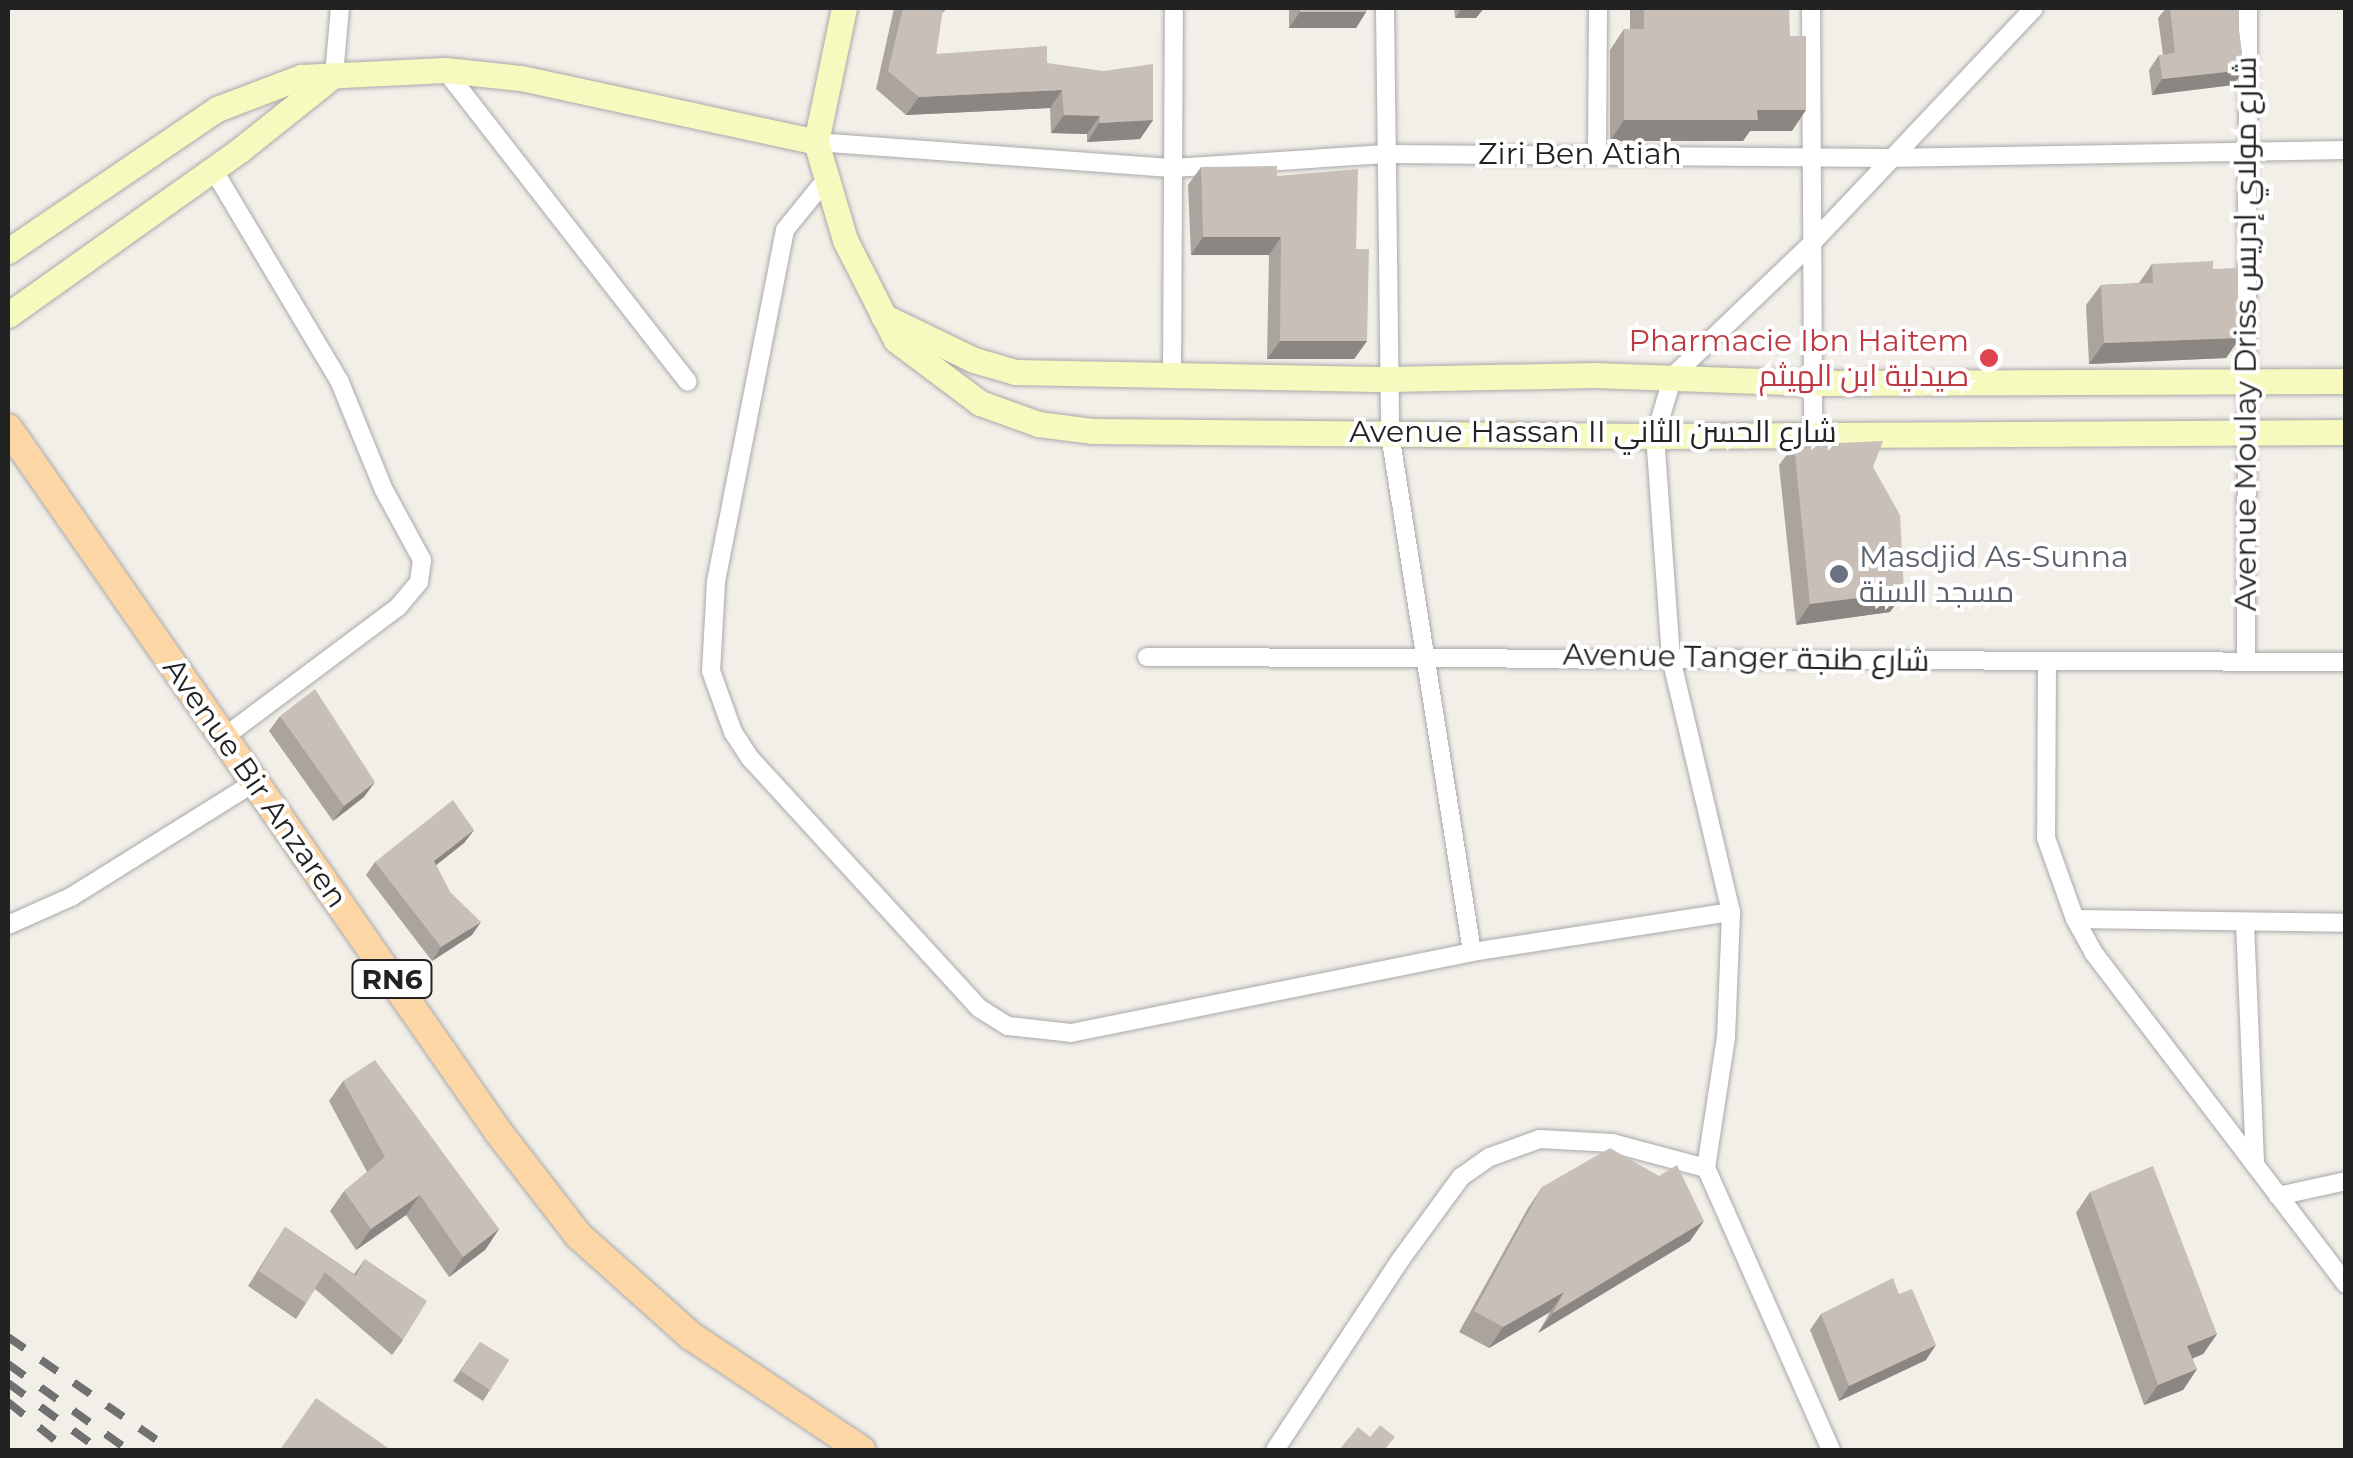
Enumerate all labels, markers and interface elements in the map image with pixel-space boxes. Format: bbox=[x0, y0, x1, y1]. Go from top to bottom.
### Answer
street label: Avenue Moulay Driss شارع مولاي إدريس bbox=[2228, 57, 2264, 611]
street label: Ziri Ben Atiah bbox=[1478, 136, 1682, 172]
place label: Pharmacie Ibn Haitem صيدلية ابن الهيثم bbox=[1628, 323, 1969, 394]
marker: Pharmacie Ibn Haitem صيدلية ابن الهيثم bbox=[1978, 347, 2000, 369]
street label: Avenue Hassan II شارع الحسن الثاني bbox=[1349, 414, 1837, 450]
place label: Masdjid As-Sunna مسجد السنة bbox=[1859, 539, 2129, 610]
marker: Masdjid As-Sunna مسجد السنة bbox=[1828, 563, 1850, 585]
street label: Avenue Tanger شارع طنجة bbox=[1562, 637, 1930, 679]
street label: Avenue Bir Anzaren bbox=[155, 651, 355, 915]
road number: RN6 bbox=[350, 956, 434, 1002]

